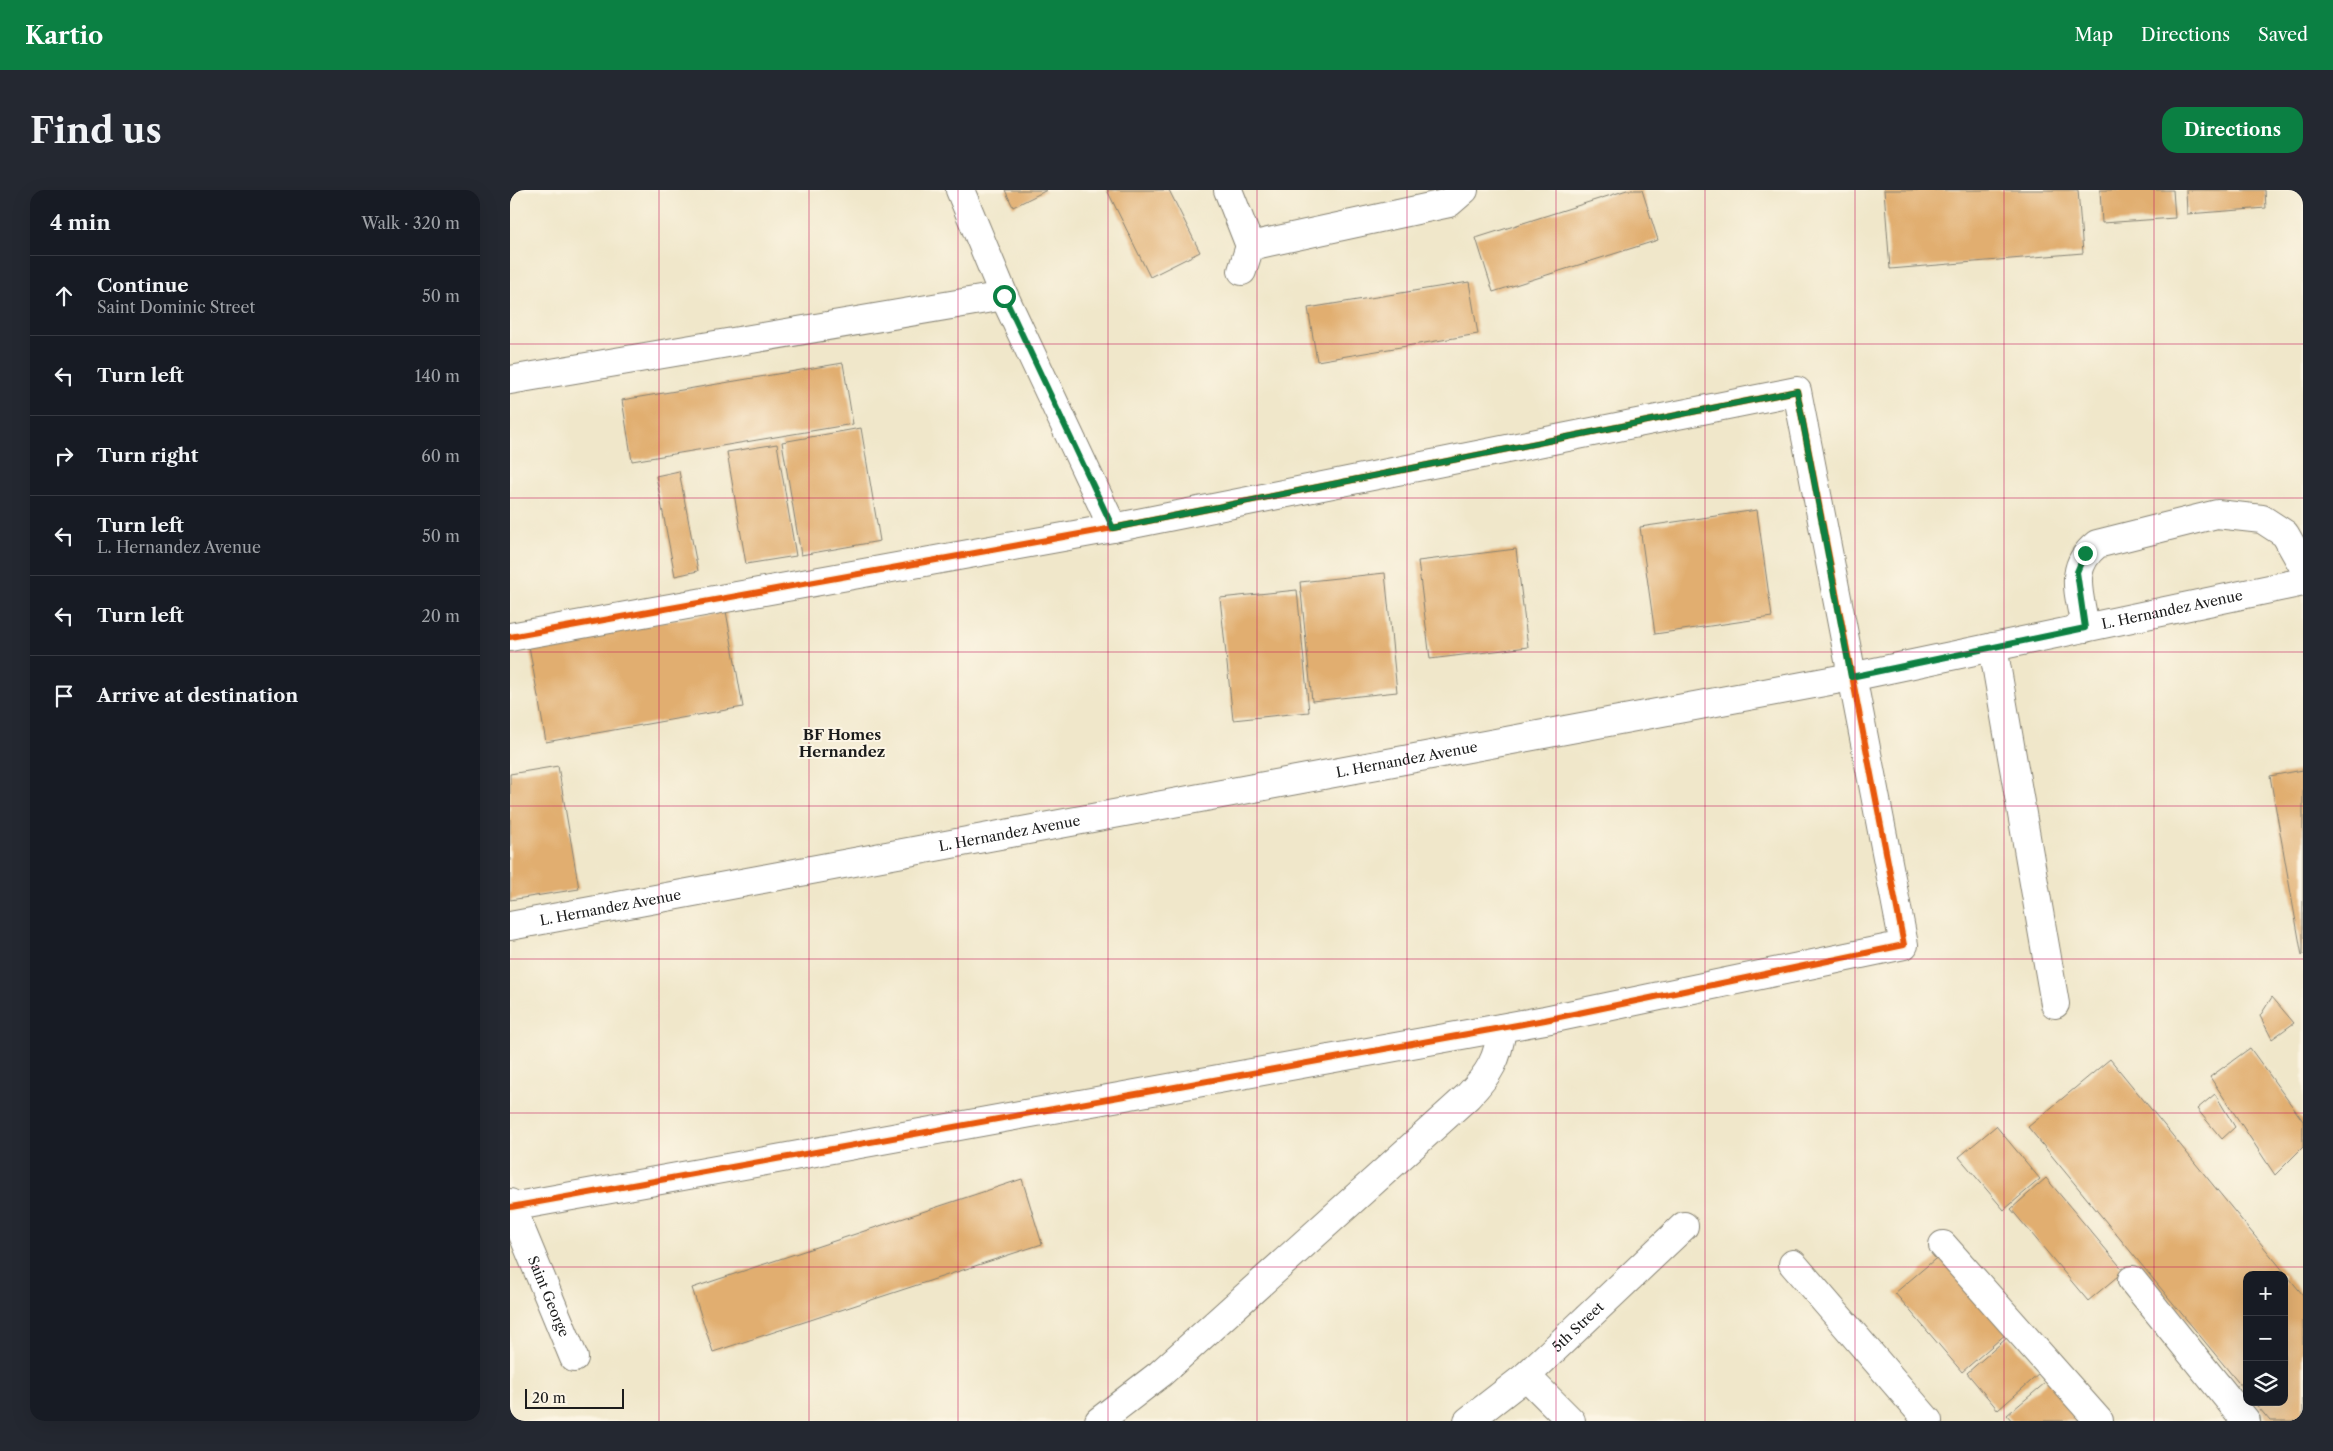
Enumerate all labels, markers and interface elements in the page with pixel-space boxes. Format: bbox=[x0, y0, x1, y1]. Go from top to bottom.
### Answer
text: Kartio bbox=[25, 21, 103, 50]
text: Map bbox=[2074, 24, 2113, 46]
text: Directions bbox=[2141, 24, 2230, 46]
text: Saved bbox=[2258, 24, 2308, 46]
button: Directions bbox=[2162, 107, 2303, 153]
text: Find us bbox=[30, 109, 162, 152]
text: 4 min bbox=[50, 210, 111, 235]
text: Walk · 320 m bbox=[361, 213, 460, 233]
text: Continue bbox=[97, 274, 189, 297]
icon: ahead bbox=[50, 282, 78, 310]
route start bbox=[993, 285, 1016, 308]
text: 50 m bbox=[422, 286, 460, 306]
text: Saint Dominic Street bbox=[97, 297, 255, 317]
icon: left bbox=[50, 362, 78, 390]
text: Turn left bbox=[97, 364, 184, 387]
text: 140 m bbox=[415, 366, 460, 386]
icon: right bbox=[50, 442, 78, 470]
text: Turn right bbox=[97, 444, 198, 467]
text: 60 m bbox=[421, 446, 460, 466]
text: Turn left bbox=[97, 514, 184, 537]
icon: left bbox=[50, 522, 78, 550]
text: 50 m bbox=[422, 526, 460, 546]
text: L. Hernandez Avenue bbox=[97, 537, 261, 557]
route end bbox=[2074, 542, 2097, 565]
street label: L. Hernandez Avenue bbox=[2100, 586, 2244, 633]
icon: left bbox=[50, 602, 78, 630]
text: Turn left bbox=[97, 604, 184, 627]
text: 20 m bbox=[421, 606, 460, 626]
icon: arrive bbox=[50, 682, 78, 710]
text: Arrive at destination bbox=[97, 684, 298, 707]
district label: BF Homes Hernandez bbox=[799, 725, 885, 761]
street label: L. Hernandez Avenue bbox=[1334, 738, 1479, 781]
street label: L. Hernandez Avenue bbox=[937, 811, 1082, 855]
street label: L. Hernandez Avenue bbox=[538, 885, 683, 929]
street label: Saint George bbox=[524, 1253, 573, 1340]
map controls bbox=[2243, 1271, 2288, 1406]
button: + bbox=[2243, 1271, 2288, 1316]
street label: 5th Street bbox=[1548, 1298, 1608, 1356]
button: − bbox=[2243, 1316, 2288, 1361]
button: layers bbox=[2243, 1361, 2288, 1406]
scale bar bbox=[525, 1386, 624, 1409]
text: 20 m bbox=[532, 1389, 566, 1407]

